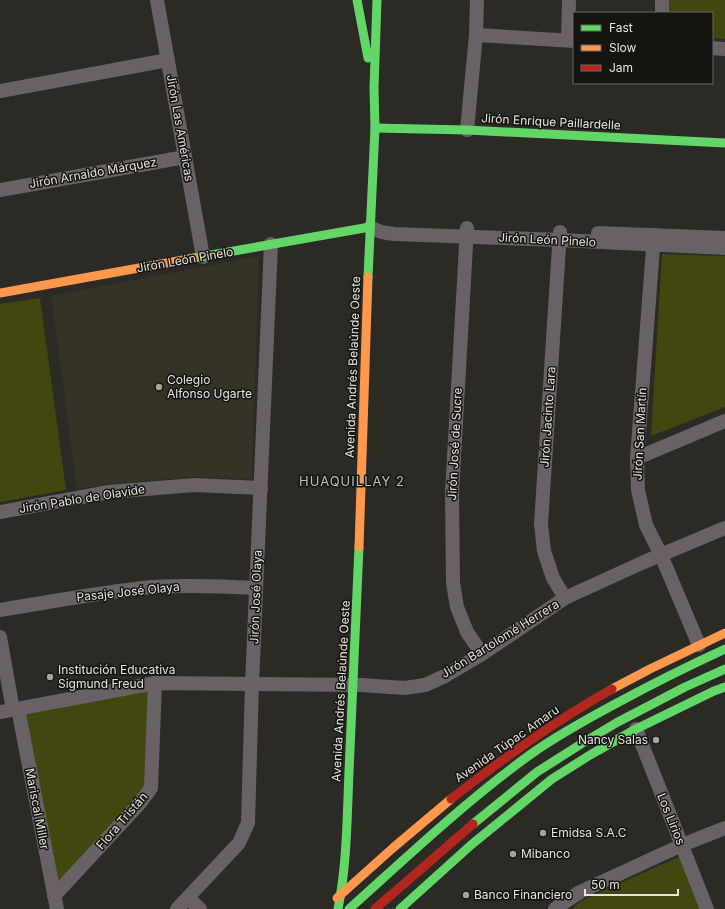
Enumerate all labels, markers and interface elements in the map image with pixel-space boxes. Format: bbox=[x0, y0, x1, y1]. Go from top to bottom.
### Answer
legend bbox=[573, 12, 713, 84]
text: Fast bbox=[609, 20, 633, 35]
text: Slow bbox=[609, 40, 637, 55]
text: Jam bbox=[609, 60, 633, 75]
street label: Jirón Las Américas bbox=[164, 73, 197, 183]
street label: Jirón Enrique Paillardelle bbox=[481, 110, 621, 133]
street label: Jirón Arnaldo Márquez bbox=[28, 154, 158, 191]
street label: Jirón León Pinelo bbox=[498, 229, 596, 250]
street label: Jirón León Pinelo bbox=[135, 244, 234, 275]
street label: Avenida Andrés Belaúnde Oeste bbox=[342, 276, 363, 458]
street label: Jirón Jacinto Lara bbox=[536, 366, 559, 468]
place label: Colegio Alfonso Ugarte bbox=[167, 372, 252, 401]
marker: Colegio Alfonso Ugarte bbox=[154, 382, 164, 392]
street label: Jirón José de Sucre bbox=[444, 387, 465, 501]
street label: Jirón San Martín bbox=[630, 387, 649, 481]
district label: HUAQUILLAY 2 bbox=[299, 473, 405, 489]
street label: Jirón Pablo de Olavide bbox=[18, 481, 146, 516]
street label: Jirón José Olaya bbox=[246, 549, 265, 644]
street label: Pasaje José Olaya bbox=[76, 579, 180, 604]
street label: Jirón Bartolomé Herrera bbox=[438, 596, 561, 681]
street label: Avenida Andrés Belaúnde Oeste bbox=[328, 600, 353, 782]
place label: Institución Educativa Sigmund Freud bbox=[58, 662, 176, 691]
marker: Institución Educativa Sigmund Freud bbox=[45, 672, 55, 682]
street label: Avenida Túpac Amaru bbox=[452, 702, 562, 785]
place label: Nancy Salas bbox=[578, 732, 648, 747]
marker: Nancy Salas bbox=[651, 735, 661, 745]
street label: Mariscal Miller bbox=[22, 767, 53, 851]
street label: Flora Tristán bbox=[93, 789, 150, 852]
street label: Los Lirios bbox=[654, 791, 689, 847]
place label: Emidsa S.A.C bbox=[551, 825, 627, 840]
marker: Emidsa S.A.C bbox=[538, 828, 548, 838]
place label: Mibanco bbox=[521, 846, 570, 861]
marker: Mibanco bbox=[508, 849, 518, 859]
scale bar bbox=[585, 871, 678, 897]
text: 50 m bbox=[591, 877, 620, 892]
place label: Banco Financiero bbox=[474, 887, 572, 902]
marker: Banco Financiero bbox=[461, 890, 471, 900]

